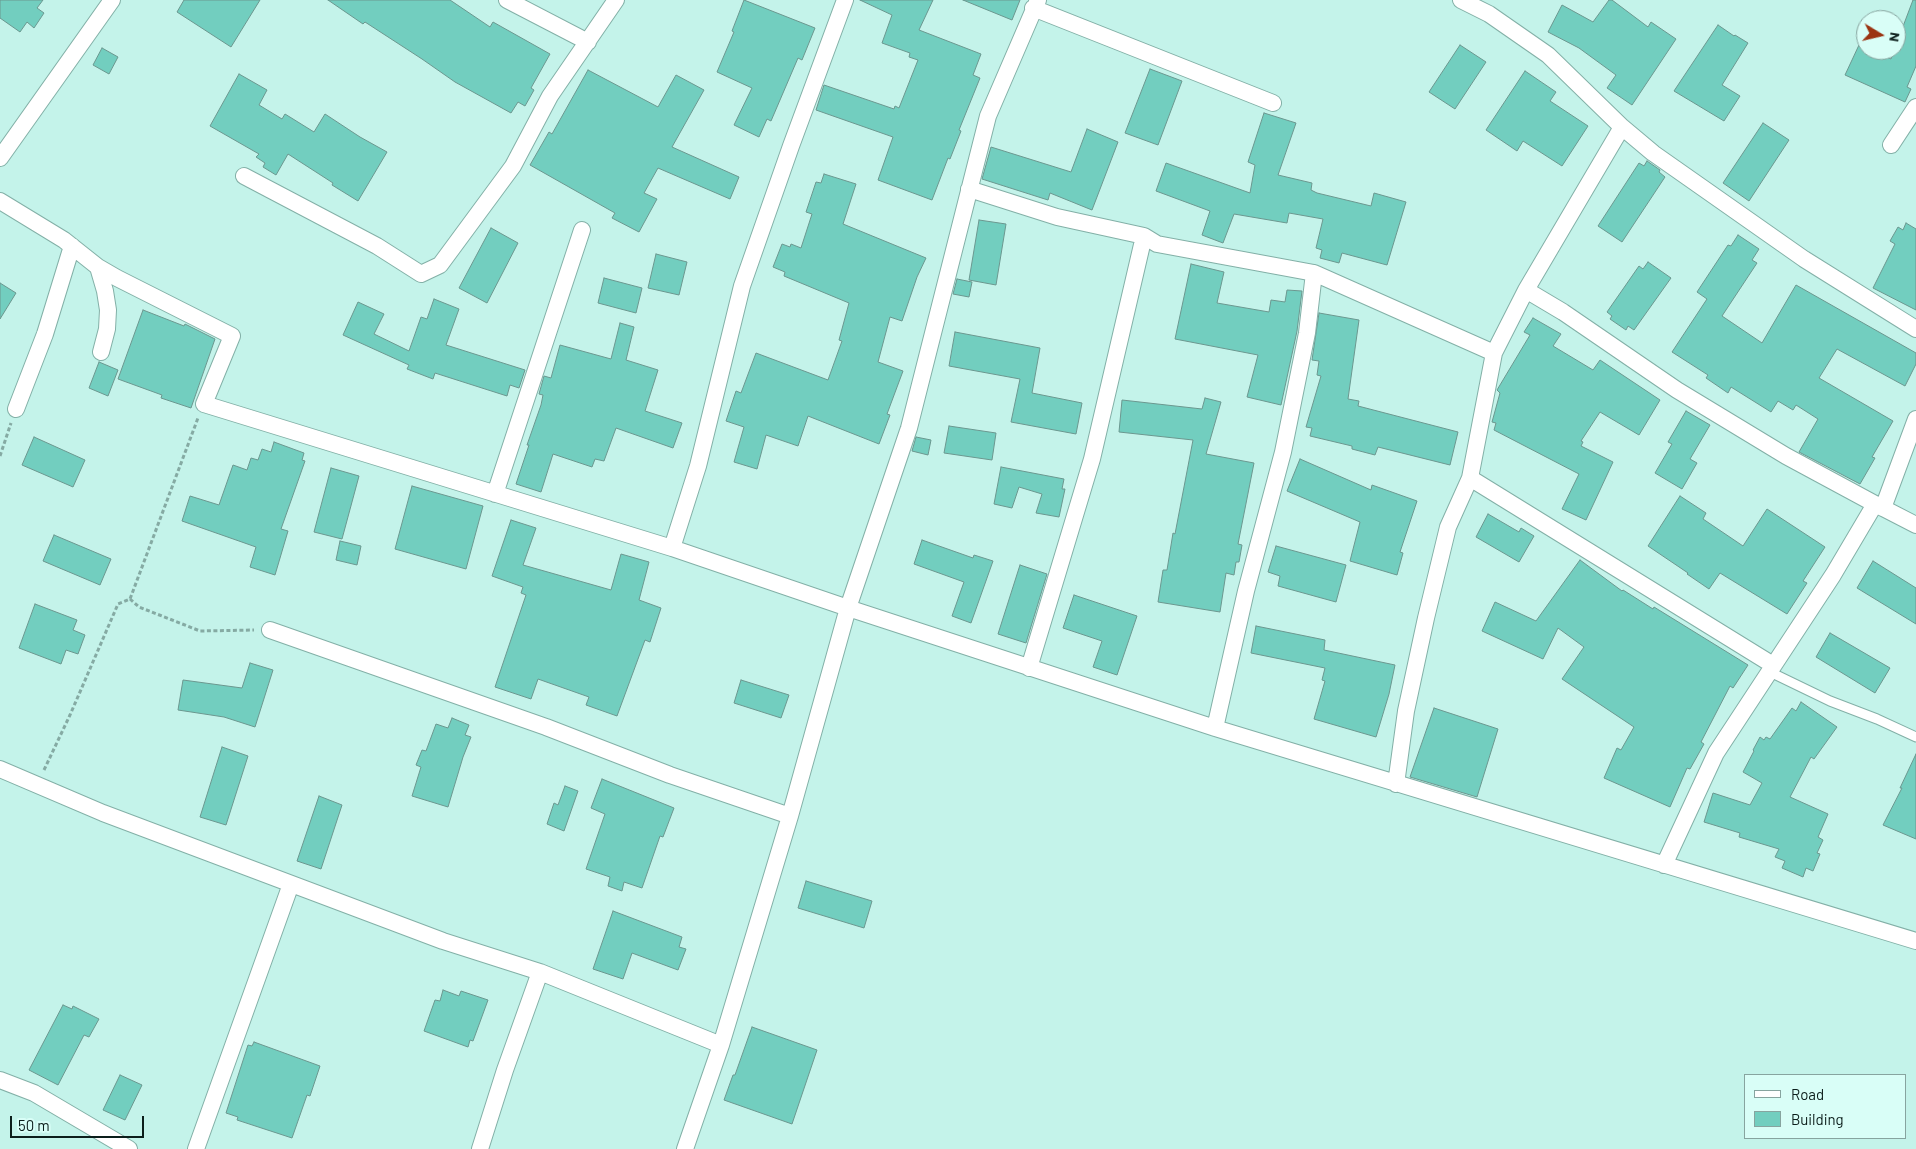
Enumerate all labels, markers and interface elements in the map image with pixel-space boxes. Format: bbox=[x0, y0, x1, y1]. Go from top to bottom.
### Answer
north arrow bbox=[1856, 10, 1906, 60]
text: N bbox=[1886, 31, 1904, 43]
legend bbox=[1744, 1074, 1906, 1139]
text: Road bbox=[1791, 1085, 1824, 1103]
scale bar bbox=[12, 1106, 146, 1138]
text: Building bbox=[1791, 1110, 1844, 1128]
text: 50 m bbox=[18, 1116, 50, 1134]

